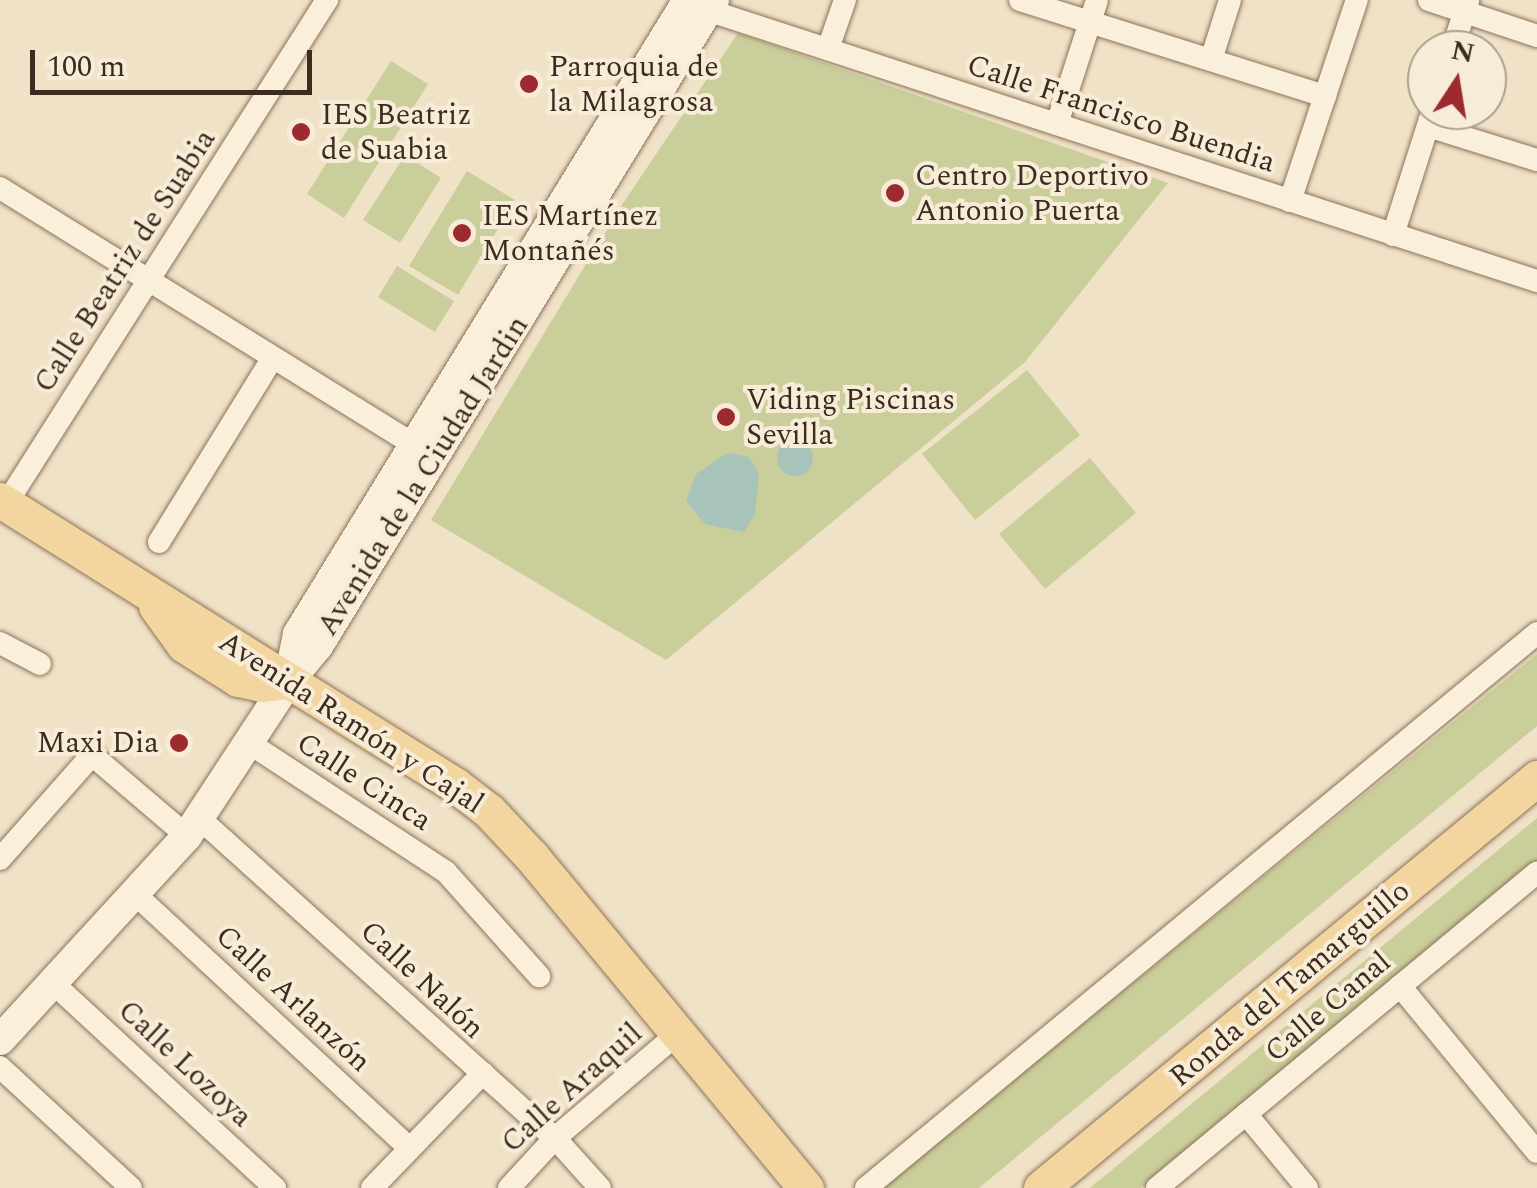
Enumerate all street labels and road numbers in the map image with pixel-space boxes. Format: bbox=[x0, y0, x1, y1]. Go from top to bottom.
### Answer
street label: Calle Francisco Buendia bbox=[962, 47, 1280, 181]
street label: Calle Beatriz de Suabia bbox=[26, 123, 224, 399]
street label: Avenida de la Ciudad Jardin bbox=[310, 309, 536, 643]
street label: Avenida Ramón y Cajal bbox=[212, 624, 490, 822]
street label: Calle Cinca bbox=[290, 725, 438, 839]
street label: Ronda del Tamarguillo bbox=[1163, 873, 1417, 1095]
street label: Calle Nalón bbox=[352, 913, 492, 1047]
street label: Calle Arlanzón bbox=[208, 918, 378, 1080]
street label: Calle Canal bbox=[1258, 944, 1398, 1070]
street label: Calle Lozoya bbox=[110, 993, 260, 1135]
street label: Calle Araquil bbox=[494, 1015, 650, 1161]

